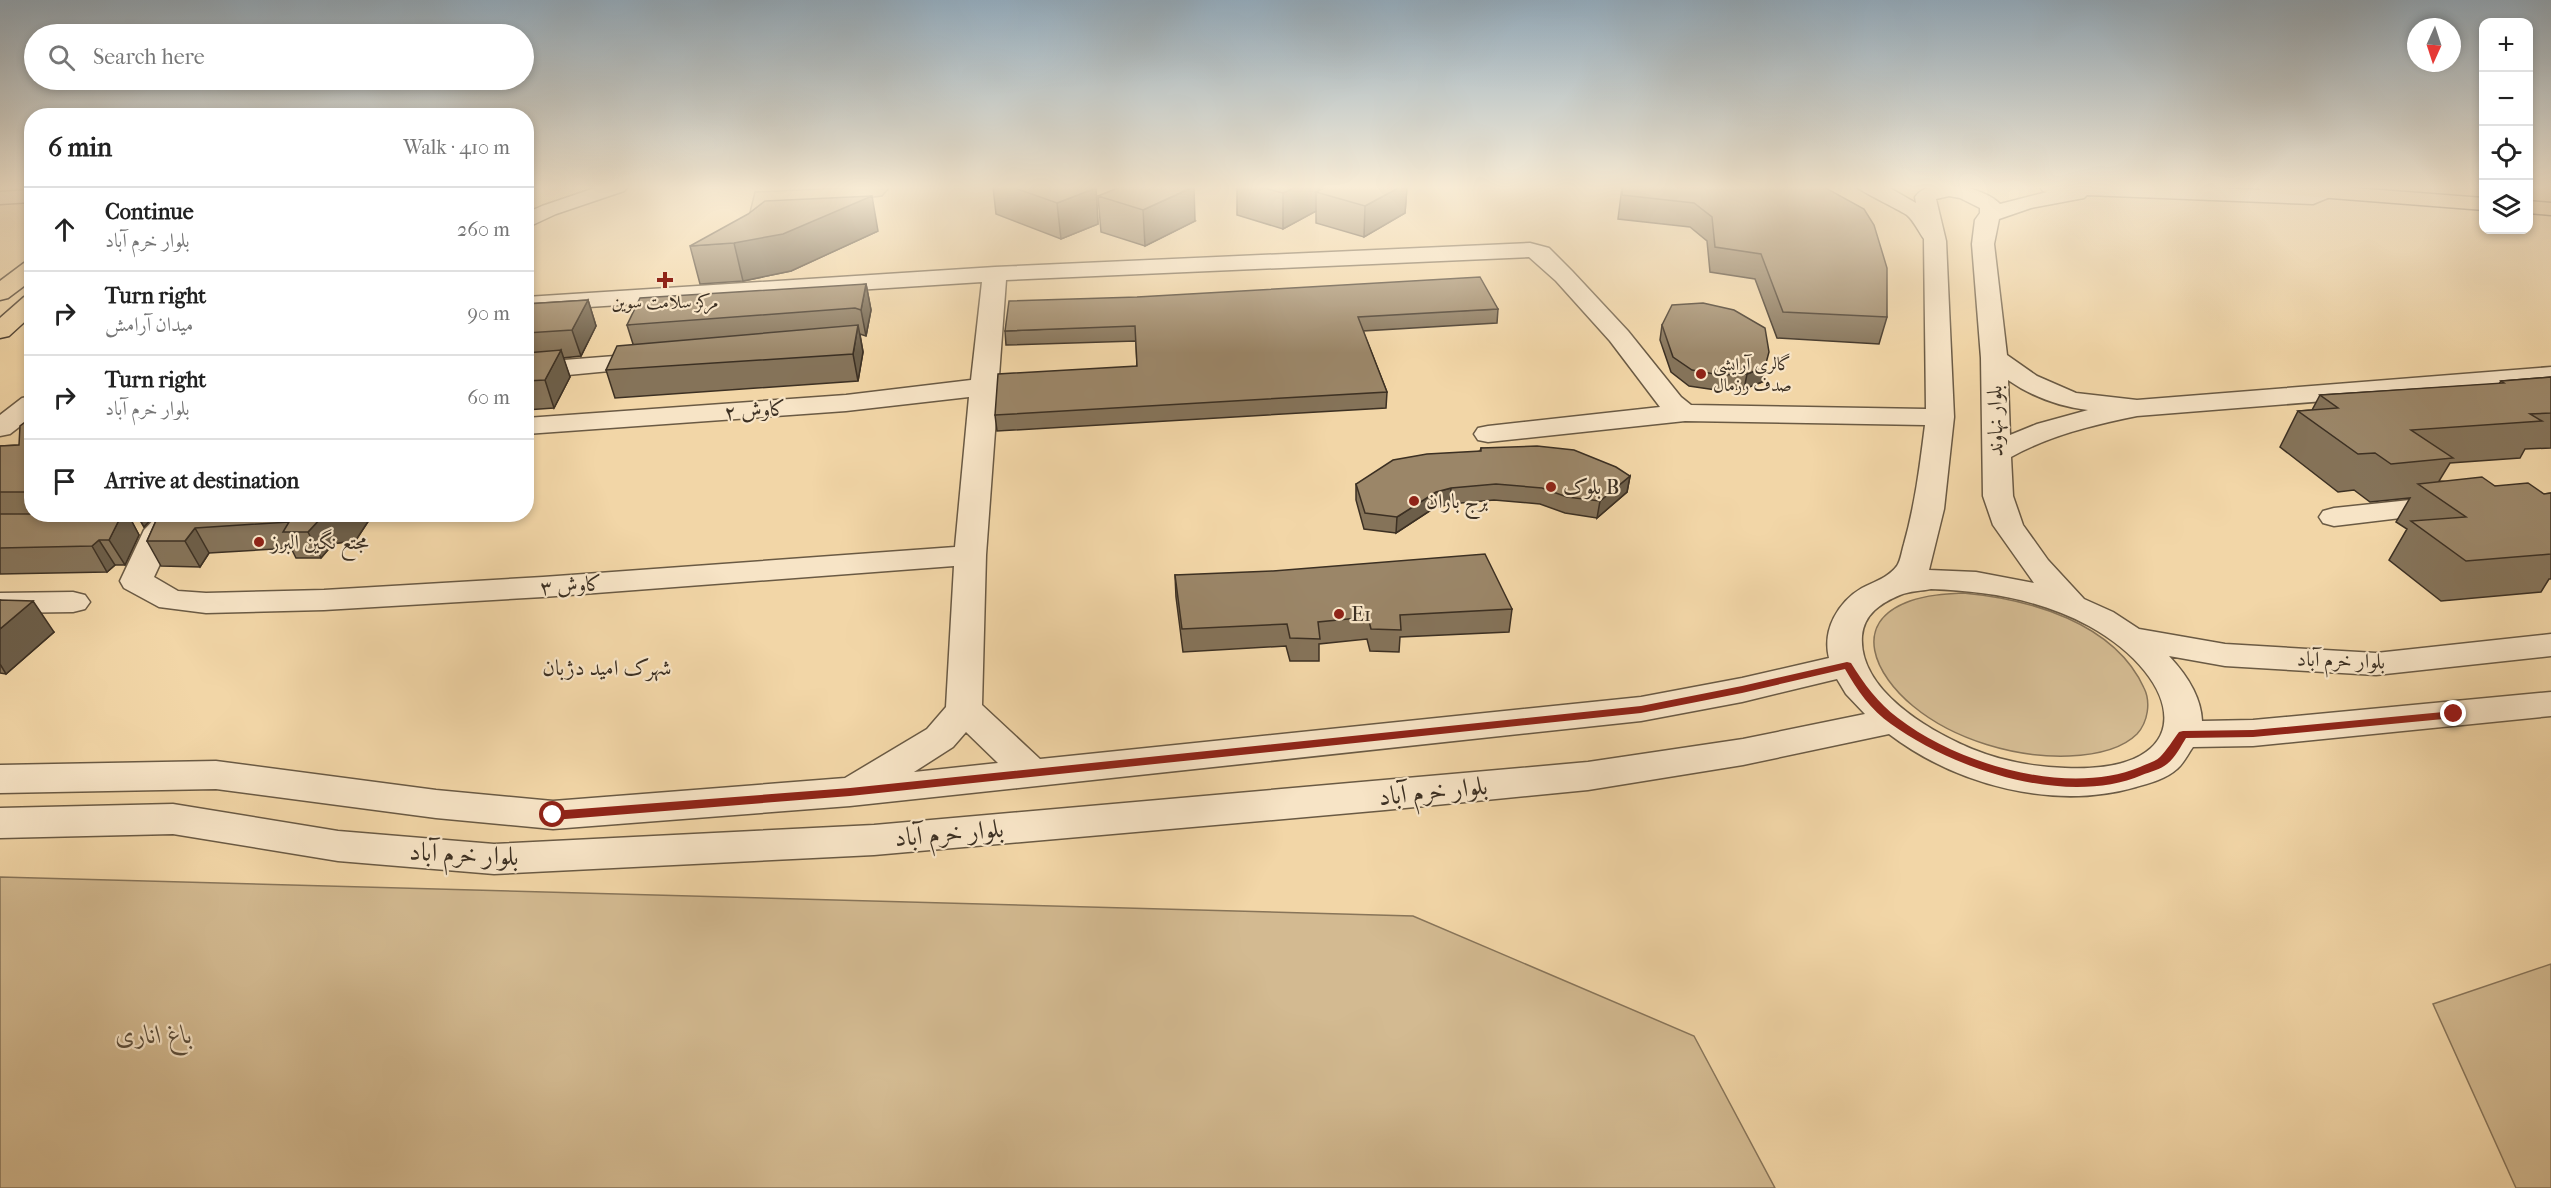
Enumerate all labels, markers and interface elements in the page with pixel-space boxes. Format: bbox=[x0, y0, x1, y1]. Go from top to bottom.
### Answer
north arrow bbox=[2407, 18, 2461, 72]
map controls bbox=[2479, 18, 2533, 234]
button: + bbox=[2479, 18, 2533, 72]
search box bbox=[24, 24, 534, 90]
icon: search bbox=[45, 41, 78, 74]
text: Search here bbox=[93, 44, 205, 70]
button: − bbox=[2479, 72, 2533, 126]
button: locate bbox=[2479, 126, 2533, 180]
text: 6 min bbox=[48, 132, 112, 163]
text: Walk · 410 m bbox=[403, 136, 510, 159]
button: layers bbox=[2479, 180, 2533, 234]
text: Continue bbox=[105, 199, 194, 225]
icon: ahead bbox=[48, 213, 81, 246]
text: 260 m bbox=[457, 218, 510, 241]
text: بلوار خرم آباد bbox=[105, 229, 189, 252]
marker: مرکز سلامت سوین bbox=[656, 271, 674, 289]
text: Turn right bbox=[105, 283, 206, 309]
place label: مرکز سلامت سوین bbox=[612, 292, 718, 315]
icon: right bbox=[48, 297, 81, 330]
text: 90 m bbox=[468, 302, 510, 325]
text: میدان آرامش bbox=[105, 313, 193, 336]
place label: گالری آرایشی صدف رزمال bbox=[1713, 353, 1792, 396]
text: Turn right bbox=[105, 367, 206, 393]
marker: گالری آرایشی صدف رزمال bbox=[1694, 367, 1708, 381]
icon: right bbox=[48, 381, 81, 414]
street label: بلوار نهاوند bbox=[1982, 385, 2010, 457]
text: 60 m bbox=[467, 386, 510, 409]
street label: کاوش ۲ bbox=[723, 396, 787, 424]
text: بلوار خرم آباد bbox=[105, 397, 189, 420]
icon: arrive bbox=[48, 465, 81, 498]
text: Arrive at destination bbox=[105, 468, 299, 494]
place label: بلوک B bbox=[1563, 475, 1619, 500]
marker: بلوک B bbox=[1544, 480, 1558, 494]
place label: برج باران bbox=[1426, 489, 1488, 520]
marker: برج باران bbox=[1407, 494, 1421, 508]
place label: مجتع نگین البرز bbox=[269, 529, 369, 561]
marker: مجتع نگین البرز bbox=[252, 535, 266, 549]
street label: کاوش ۳ bbox=[539, 571, 603, 599]
place label: E1 bbox=[1351, 602, 1371, 626]
marker: E1 bbox=[1332, 607, 1346, 621]
street label: بلوار خرم آباد bbox=[2296, 645, 2386, 680]
district label: شهرک امید دژبان bbox=[542, 655, 672, 682]
route end bbox=[2440, 700, 2466, 726]
street label: بلوار خرم آباد bbox=[1377, 770, 1490, 819]
route start bbox=[539, 801, 565, 827]
street label: بلوار خرم آباد bbox=[893, 813, 1006, 860]
street label: بلوار خرم آباد bbox=[408, 836, 520, 879]
park label: باغ اناری bbox=[115, 1019, 193, 1056]

